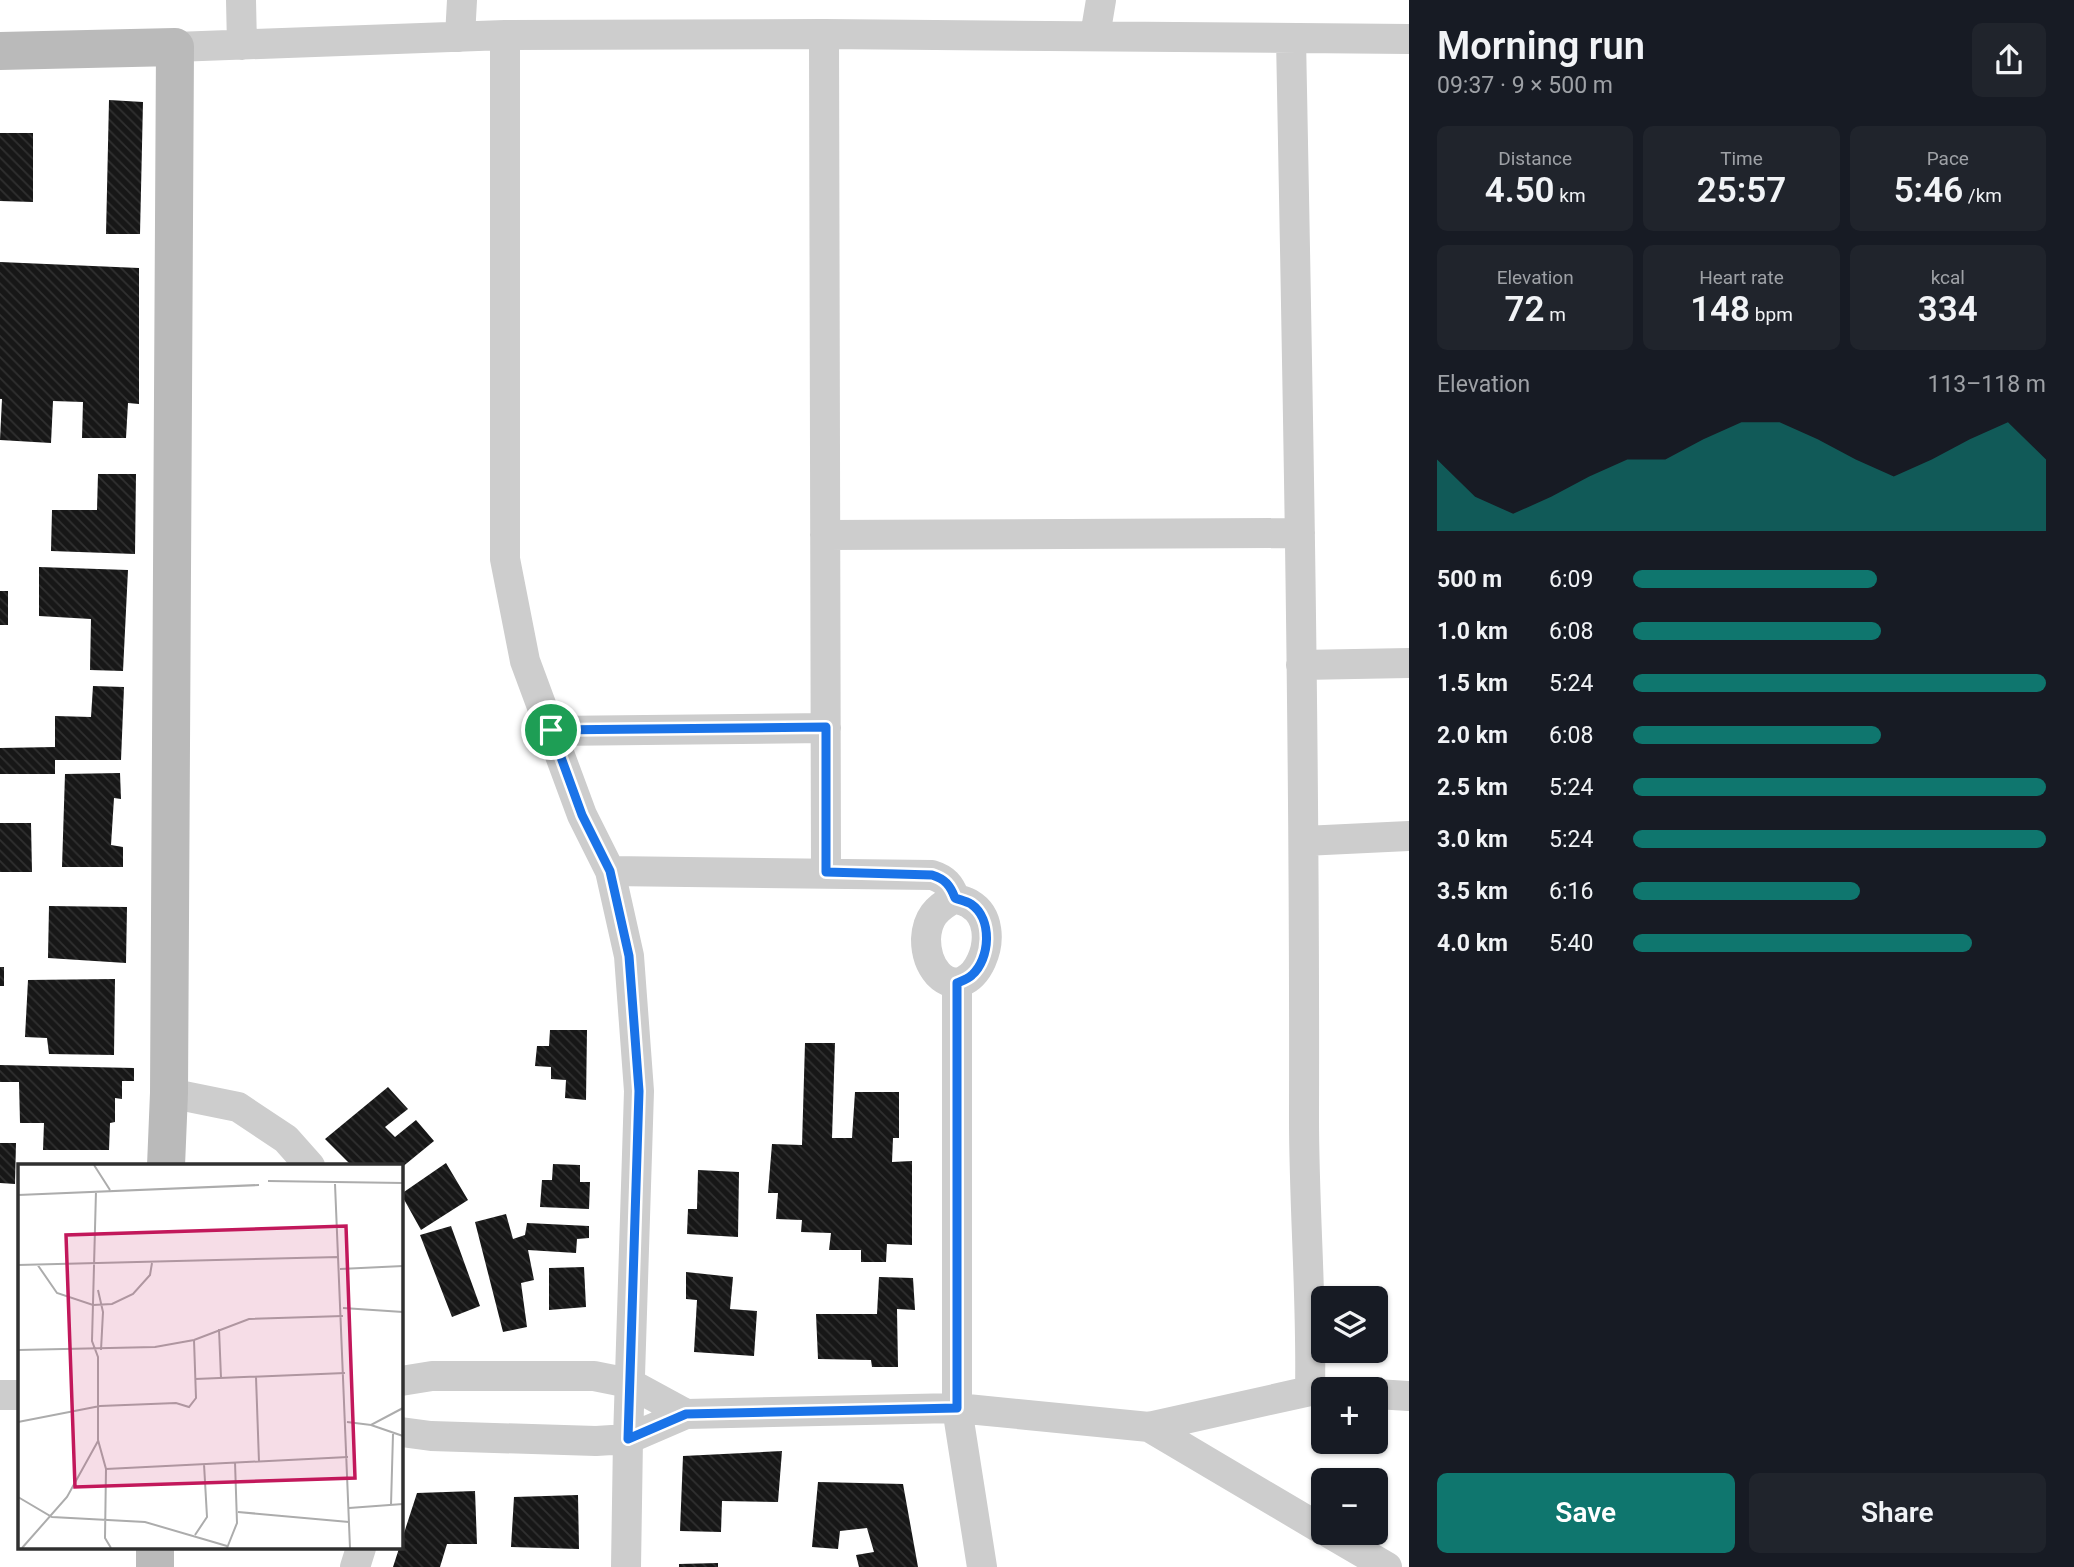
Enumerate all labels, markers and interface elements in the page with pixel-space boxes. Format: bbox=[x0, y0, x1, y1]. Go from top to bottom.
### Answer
button: share bbox=[1972, 23, 2046, 97]
text: Morning run bbox=[1437, 24, 1645, 68]
text: 09:37 · 9 × 500 m bbox=[1437, 72, 1613, 99]
text: Distance bbox=[1498, 147, 1572, 170]
text: Time bbox=[1720, 147, 1763, 170]
text: Pace bbox=[1927, 147, 1969, 170]
text: 4.50 bbox=[1485, 170, 1555, 211]
text: 25:57 bbox=[1697, 170, 1786, 211]
text: 5:46 bbox=[1894, 170, 1963, 211]
text: km bbox=[1555, 184, 1586, 207]
text: /km bbox=[1963, 184, 2002, 207]
text: Elevation bbox=[1497, 266, 1574, 289]
text: Heart rate bbox=[1699, 266, 1784, 289]
text: kcal bbox=[1931, 266, 1965, 289]
text: 72 bbox=[1504, 289, 1544, 330]
text: 148 bbox=[1690, 289, 1750, 330]
text: 334 bbox=[1918, 289, 1978, 330]
text: m bbox=[1544, 303, 1566, 326]
text: bpm bbox=[1750, 303, 1793, 326]
text: Elevation bbox=[1437, 371, 1530, 398]
text: 113–118 m bbox=[1927, 371, 2046, 398]
text: 500 m bbox=[1437, 566, 1502, 593]
text: 6:09 bbox=[1549, 566, 1593, 593]
text: 1.0 km bbox=[1437, 618, 1508, 645]
text: 6:08 bbox=[1549, 618, 1593, 645]
text: 1.5 km bbox=[1437, 670, 1508, 697]
text: 5:24 bbox=[1549, 670, 1593, 697]
pin bbox=[521, 700, 581, 760]
icon: arrive bbox=[532, 711, 570, 749]
text: 2.0 km bbox=[1437, 722, 1508, 749]
text: 6:08 bbox=[1549, 722, 1593, 749]
text: 2.5 km bbox=[1437, 774, 1508, 801]
text: 5:24 bbox=[1549, 774, 1593, 801]
text: 3.0 km bbox=[1437, 826, 1508, 853]
text: 5:24 bbox=[1549, 826, 1593, 853]
text: 3.5 km bbox=[1437, 878, 1508, 905]
text: 6:16 bbox=[1549, 878, 1593, 905]
text: 4.0 km bbox=[1437, 930, 1508, 957]
text: 5:40 bbox=[1549, 930, 1593, 957]
inset map bbox=[18, 1164, 402, 1550]
map controls bbox=[1311, 1286, 1388, 1545]
button: layers bbox=[1311, 1286, 1388, 1363]
button: + bbox=[1311, 1377, 1388, 1454]
button: − bbox=[1311, 1468, 1388, 1545]
button: Save bbox=[1437, 1473, 1735, 1553]
button: Share bbox=[1749, 1473, 2046, 1553]

